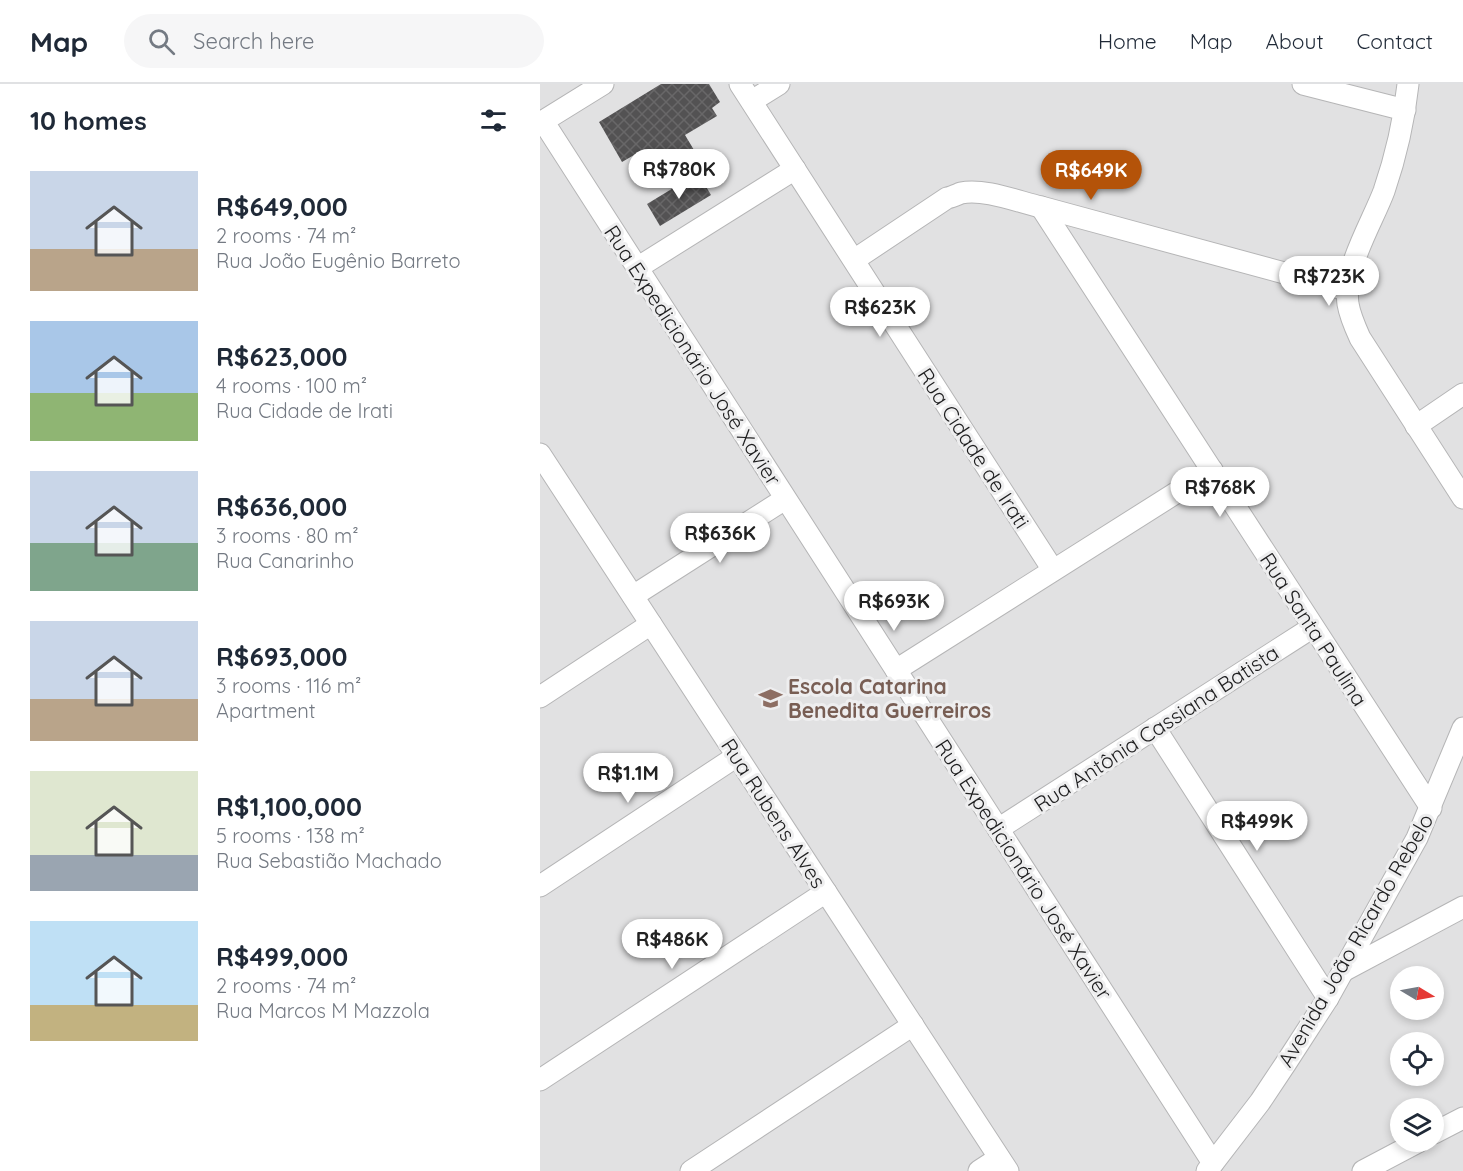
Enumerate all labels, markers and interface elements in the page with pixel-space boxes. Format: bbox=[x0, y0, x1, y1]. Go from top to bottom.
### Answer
search box bbox=[124, 14, 544, 68]
text: Map bbox=[30, 24, 88, 59]
icon: search bbox=[145, 25, 178, 58]
text: Search here bbox=[193, 27, 315, 55]
text: Home bbox=[1098, 28, 1157, 54]
text: Map bbox=[1190, 28, 1233, 54]
text: About bbox=[1266, 28, 1324, 54]
text: Contact bbox=[1357, 28, 1433, 54]
text: 10 homes bbox=[30, 104, 147, 137]
icon: filters bbox=[477, 104, 510, 137]
pin: R$780K bbox=[630, 149, 728, 200]
pin: R$649K bbox=[1042, 150, 1140, 201]
text: R$780K bbox=[643, 156, 716, 181]
text: R$649K bbox=[1055, 157, 1127, 182]
text: R$649,000 bbox=[216, 190, 348, 223]
icon: home bbox=[78, 195, 150, 267]
street label: Rua Expedicionário José Xavier bbox=[599, 220, 787, 490]
text: 2 rooms · 74 m² bbox=[216, 223, 356, 248]
text: Rua João Eugênio Barreto bbox=[216, 248, 461, 273]
pin: R$723K bbox=[1280, 256, 1378, 307]
text: R$723K bbox=[1293, 263, 1365, 288]
pin: R$623K bbox=[831, 287, 929, 338]
text: R$623K bbox=[844, 294, 916, 319]
text: R$623,000 bbox=[216, 340, 348, 373]
icon: home bbox=[78, 345, 150, 417]
street label: Rua Cidade de Irati bbox=[912, 363, 1036, 533]
text: 4 rooms · 100 m² bbox=[216, 373, 367, 398]
text: Rua Cidade de Irati bbox=[216, 398, 393, 423]
pin: R$768K bbox=[1171, 467, 1269, 518]
text: R$768K bbox=[1184, 474, 1256, 499]
text: R$636,000 bbox=[216, 490, 347, 523]
icon: home bbox=[78, 495, 150, 567]
pin: R$636K bbox=[671, 513, 769, 564]
text: R$636K bbox=[684, 520, 756, 545]
text: 3 rooms · 80 m² bbox=[216, 523, 359, 548]
street label: Rua Santa Paulina bbox=[1255, 547, 1373, 711]
text: Rua Canarinho bbox=[216, 548, 354, 573]
pin: R$693K bbox=[845, 581, 943, 632]
text: R$693K bbox=[858, 588, 930, 613]
street label: Rua Antônia Cassiana Batista bbox=[1029, 639, 1283, 817]
text: R$693,000 bbox=[216, 640, 348, 673]
icon: home bbox=[78, 645, 150, 717]
text: 3 rooms · 116 m² bbox=[216, 673, 361, 698]
place label: Escola Catarina Benedita Guerreiros bbox=[788, 673, 991, 723]
school or university icon: Escola Catarina Benedita Guerreiros bbox=[757, 685, 783, 711]
text: Apartment bbox=[216, 698, 316, 723]
street label: Rua Rubens Alves bbox=[716, 733, 832, 893]
street label: Rua Expedicionário José Xavier bbox=[930, 734, 1118, 1004]
pin: R$1.1M bbox=[579, 753, 677, 804]
text: R$1.1M bbox=[597, 760, 659, 785]
text: R$1,100,000 bbox=[216, 790, 362, 823]
icon: home bbox=[78, 795, 150, 867]
pin: R$499K bbox=[1208, 801, 1306, 852]
text: R$499K bbox=[1221, 808, 1293, 833]
street label: Avenida João Ricardo Rebelo bbox=[1272, 809, 1438, 1071]
text: 5 rooms · 138 m² bbox=[216, 823, 365, 848]
text: Rua Sebastião Machado bbox=[216, 848, 442, 873]
pin: R$486K bbox=[623, 919, 721, 970]
text: R$486K bbox=[636, 926, 708, 951]
text: R$499,000 bbox=[216, 940, 348, 973]
icon: home bbox=[78, 945, 150, 1017]
north arrow bbox=[1390, 966, 1444, 1020]
map controls bbox=[1390, 966, 1444, 1152]
text: 2 rooms · 74 m² bbox=[216, 973, 356, 998]
text: Rua Marcos M Mazzola bbox=[216, 998, 430, 1023]
button: locate bbox=[1390, 1032, 1444, 1086]
button: layers bbox=[1390, 1098, 1444, 1152]

